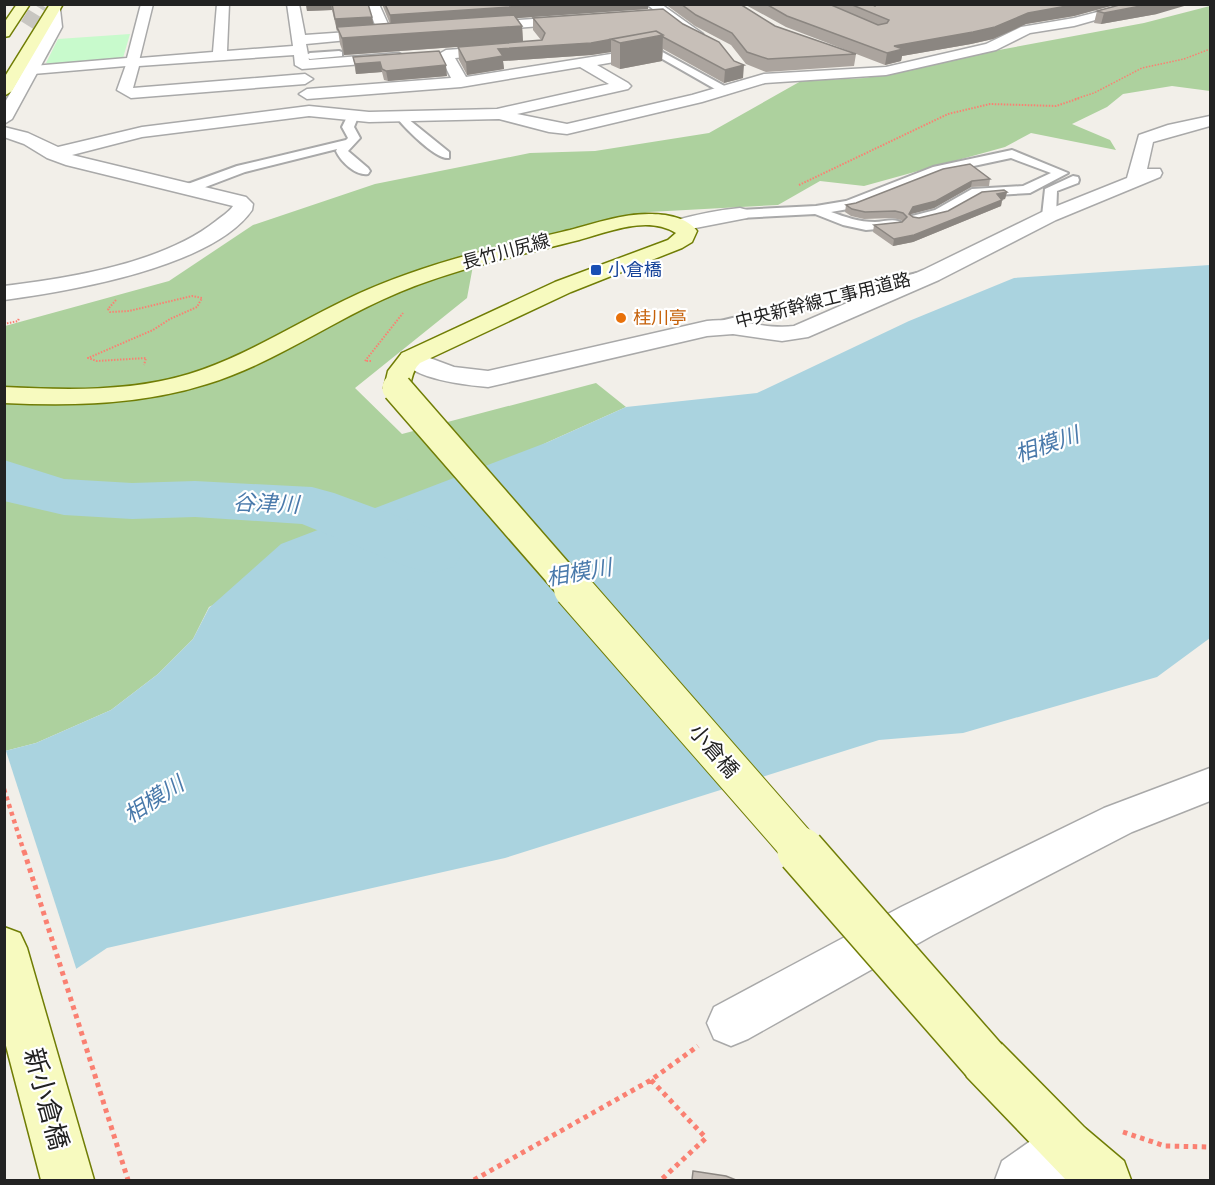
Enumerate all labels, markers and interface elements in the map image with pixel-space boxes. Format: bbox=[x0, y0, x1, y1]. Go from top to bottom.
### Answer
street label: 長竹川尻線 bbox=[459, 228, 553, 276]
place label: 小倉橋 bbox=[608, 258, 662, 283]
marker: 小倉橋 bbox=[589, 263, 603, 277]
street label: 中央新幹線工事用道路 bbox=[733, 267, 913, 335]
place label: 桂川亭 bbox=[633, 306, 687, 331]
marker: 桂川亭 bbox=[614, 311, 628, 325]
water label: 相模川 bbox=[1011, 418, 1085, 471]
water label: 谷津川 bbox=[232, 487, 302, 521]
water label: 相模川 bbox=[544, 551, 616, 594]
street label: 小倉橋 bbox=[682, 717, 746, 785]
water label: 相模川 bbox=[118, 768, 192, 831]
street label: 新小倉橋 bbox=[15, 1044, 77, 1154]

